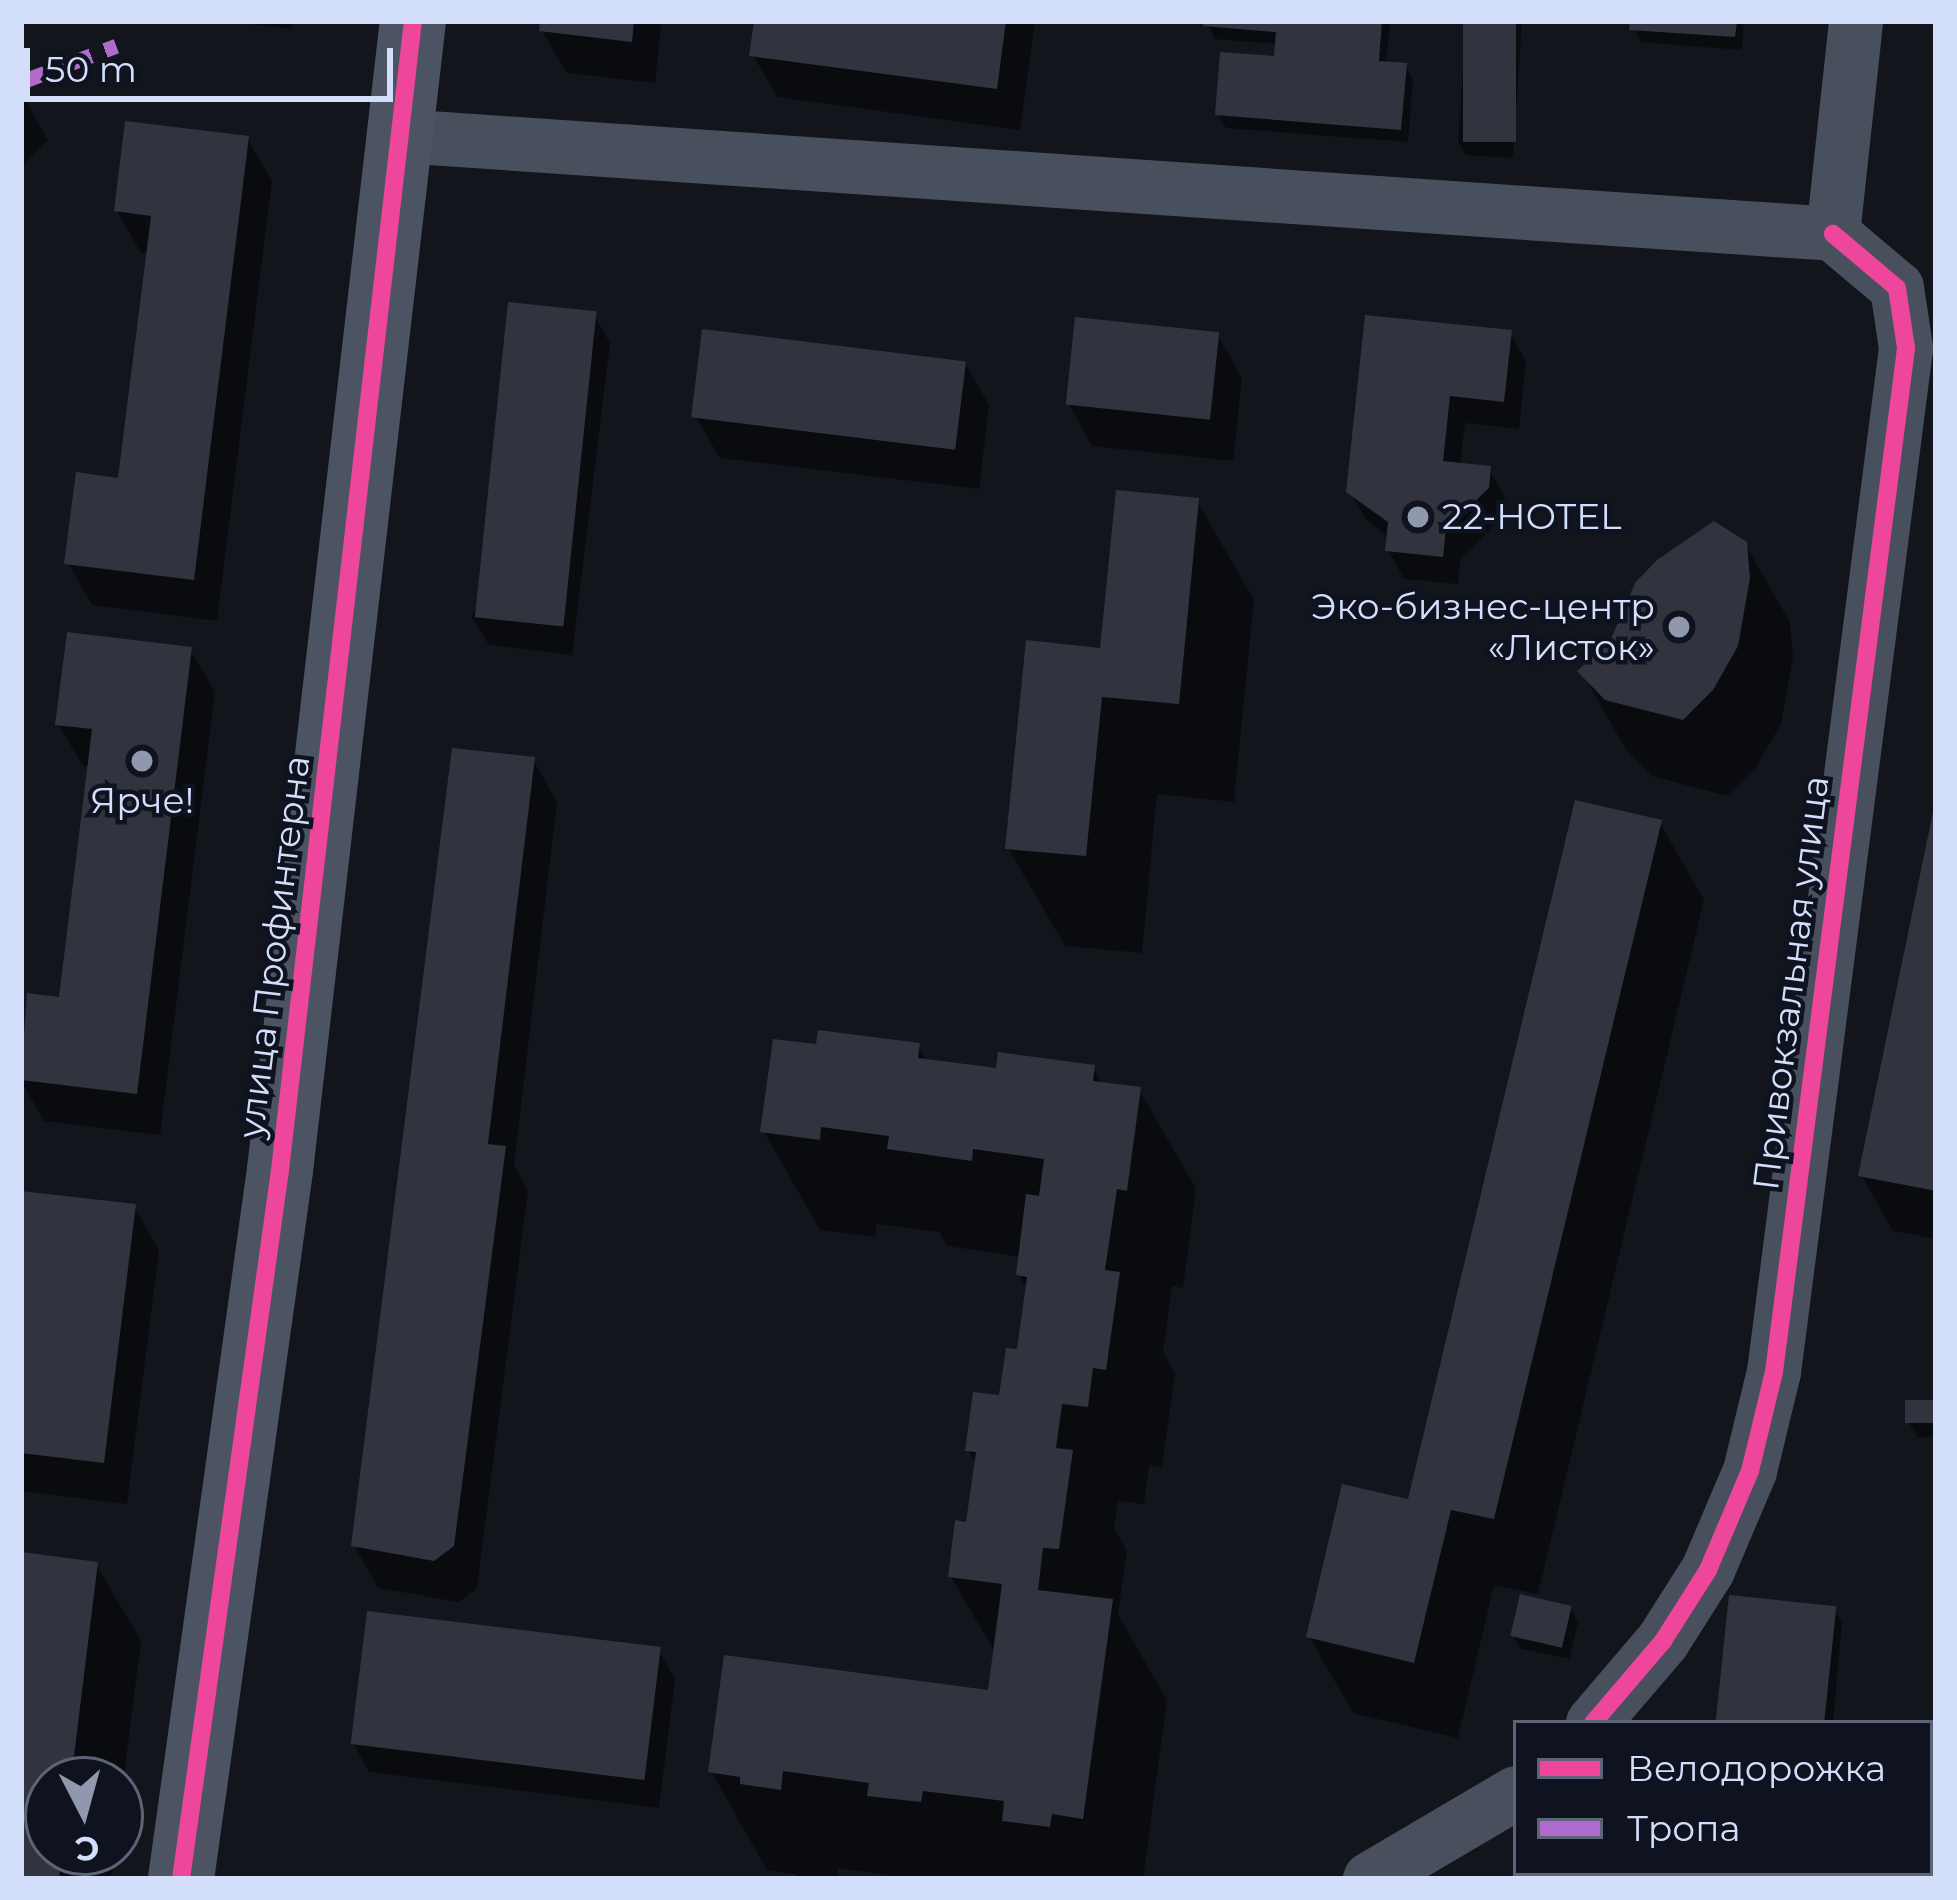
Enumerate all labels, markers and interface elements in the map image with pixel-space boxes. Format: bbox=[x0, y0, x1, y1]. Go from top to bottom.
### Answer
scale bar bbox=[30, 24, 399, 98]
text: 50 m bbox=[45, 47, 137, 91]
place label: 22-HOTEL bbox=[1442, 495, 1621, 539]
marker: 22-HOTEL bbox=[1405, 504, 1431, 530]
place label: Эко-бизнес-центр «Листок» bbox=[1311, 584, 1655, 669]
marker: Эко-бизнес-центр «Листок» bbox=[1666, 614, 1692, 640]
marker: Ярче! bbox=[129, 748, 155, 774]
street label: улица Профинтерна bbox=[229, 753, 319, 1141]
street label: Привокзальная улица bbox=[1744, 773, 1838, 1193]
place label: Ярче! bbox=[90, 779, 194, 823]
legend bbox=[1513, 1720, 1933, 1876]
text: Велодорожка bbox=[1627, 1746, 1886, 1790]
north arrow bbox=[24, 1756, 144, 1876]
text: Тропа bbox=[1627, 1806, 1741, 1850]
text: С bbox=[73, 1828, 101, 1870]

